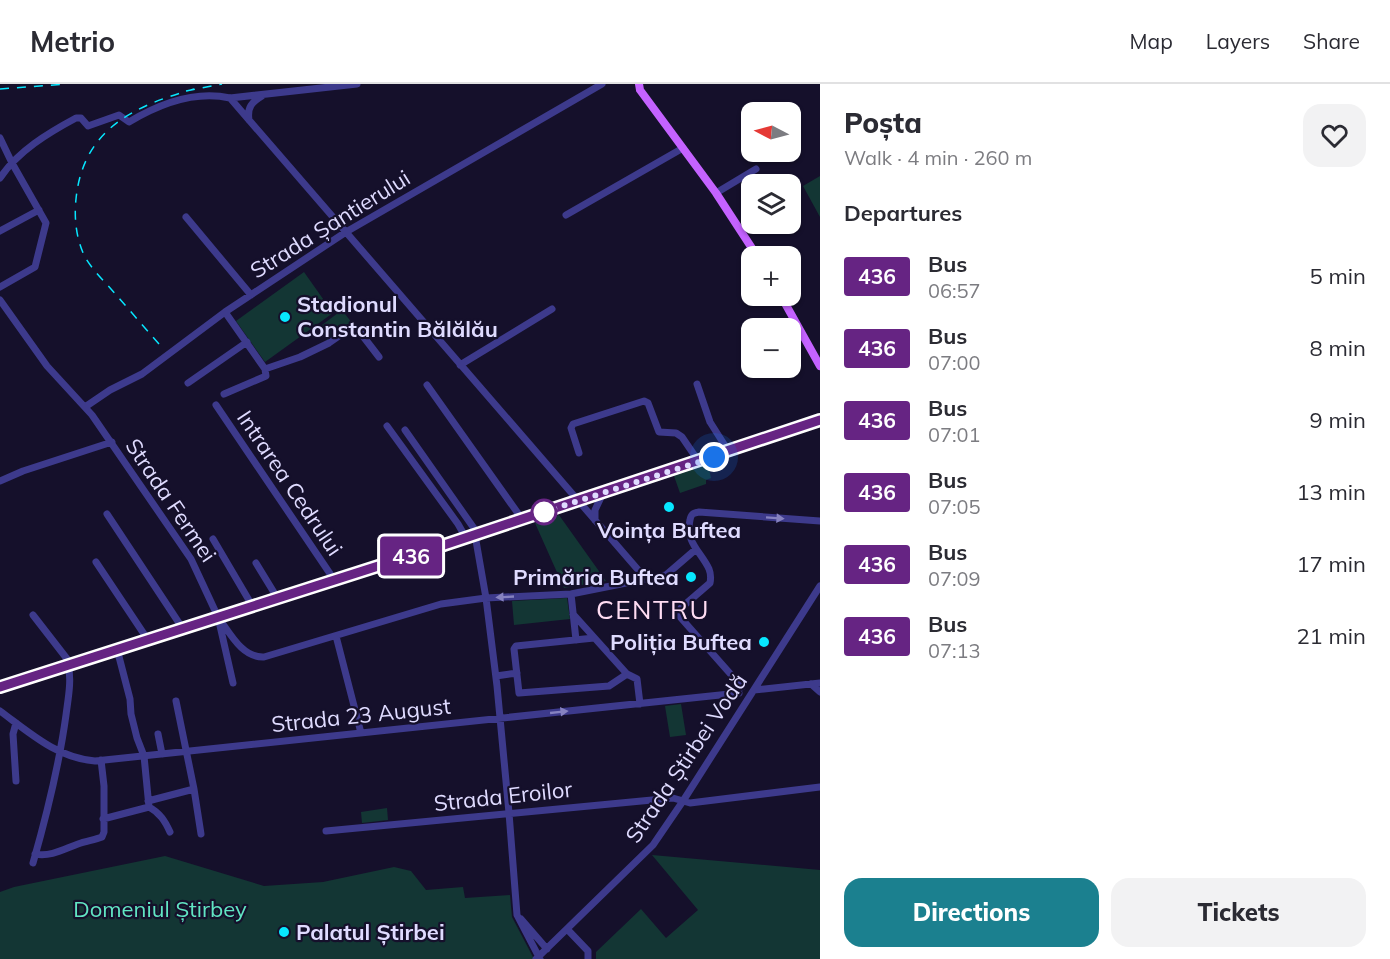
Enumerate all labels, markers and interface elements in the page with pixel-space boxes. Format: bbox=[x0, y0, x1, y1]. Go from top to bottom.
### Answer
text: Metrio bbox=[30, 24, 115, 59]
text: Map bbox=[1130, 28, 1173, 54]
text: Layers bbox=[1206, 28, 1270, 54]
text: Share bbox=[1303, 28, 1360, 54]
north arrow bbox=[741, 102, 801, 162]
map controls bbox=[741, 102, 801, 378]
button: heart bbox=[1303, 104, 1366, 167]
text: Poșta bbox=[844, 105, 922, 140]
text: Walk · 4 min · 260 m bbox=[844, 145, 1032, 170]
street label: Strada Șantierului bbox=[245, 164, 415, 284]
button: layers bbox=[741, 174, 801, 234]
text: Departures bbox=[844, 199, 962, 227]
button: + bbox=[741, 246, 801, 306]
text: Bus bbox=[928, 250, 967, 278]
text: 5 min bbox=[1310, 262, 1366, 290]
text: 436 bbox=[858, 263, 896, 289]
text: 06:57 bbox=[928, 278, 981, 303]
place label: Stadionul Constantin Bălălău bbox=[297, 290, 498, 343]
marker: Stadionul Constantin Bălălău bbox=[278, 310, 292, 324]
button: − bbox=[741, 318, 801, 378]
text: Bus bbox=[928, 322, 967, 350]
text: 8 min bbox=[1310, 334, 1366, 362]
text: 436 bbox=[858, 335, 896, 361]
text: 07:00 bbox=[928, 350, 981, 375]
text: Bus bbox=[928, 394, 967, 422]
street label: Intrarea Cedrului bbox=[231, 405, 349, 561]
text: 9 min bbox=[1310, 406, 1366, 434]
text: 436 bbox=[858, 407, 896, 433]
text: 07:01 bbox=[928, 422, 981, 447]
street label: Strada Fermei bbox=[119, 433, 223, 567]
your location bbox=[699, 442, 729, 472]
text: Bus bbox=[928, 466, 967, 494]
text: 13 min bbox=[1296, 478, 1366, 506]
text: 436 bbox=[858, 479, 896, 505]
text: 07:05 bbox=[928, 494, 981, 519]
unlabelled marker bbox=[531, 499, 557, 525]
marker: Voința Buftea bbox=[662, 500, 676, 514]
one-way arrow bbox=[766, 513, 785, 523]
place label: Voința Buftea bbox=[596, 516, 741, 544]
line badge: 436 bbox=[376, 536, 446, 576]
text: Bus bbox=[928, 538, 967, 566]
text: 436 bbox=[392, 543, 430, 569]
text: 17 min bbox=[1296, 550, 1366, 578]
text: 436 bbox=[858, 551, 896, 577]
place label: Primăria Buftea bbox=[513, 563, 679, 591]
text: 07:09 bbox=[928, 566, 981, 591]
marker: Primăria Buftea bbox=[684, 570, 698, 584]
one-way arrow bbox=[496, 593, 515, 602]
district label: CENTRU bbox=[596, 593, 710, 626]
text: Bus bbox=[928, 610, 967, 638]
text: 21 min bbox=[1296, 622, 1366, 650]
text: 436 bbox=[858, 623, 896, 649]
place label: Poliția Buftea bbox=[610, 628, 752, 656]
marker: Poliția Buftea bbox=[757, 635, 771, 649]
text: 07:13 bbox=[928, 638, 981, 663]
street label: Strada Știrbei Vodă bbox=[619, 668, 753, 848]
street label: Strada 23 August bbox=[270, 692, 452, 738]
one-way arrow bbox=[549, 707, 568, 717]
street label: Strada Eroilor bbox=[432, 775, 574, 817]
button: Directions bbox=[844, 878, 1099, 947]
button: Tickets bbox=[1111, 878, 1366, 947]
park label: Domeniul Știrbey bbox=[73, 895, 247, 923]
place label: Palatul Știrbei bbox=[296, 918, 445, 946]
marker: Palatul Știrbei bbox=[277, 925, 291, 939]

